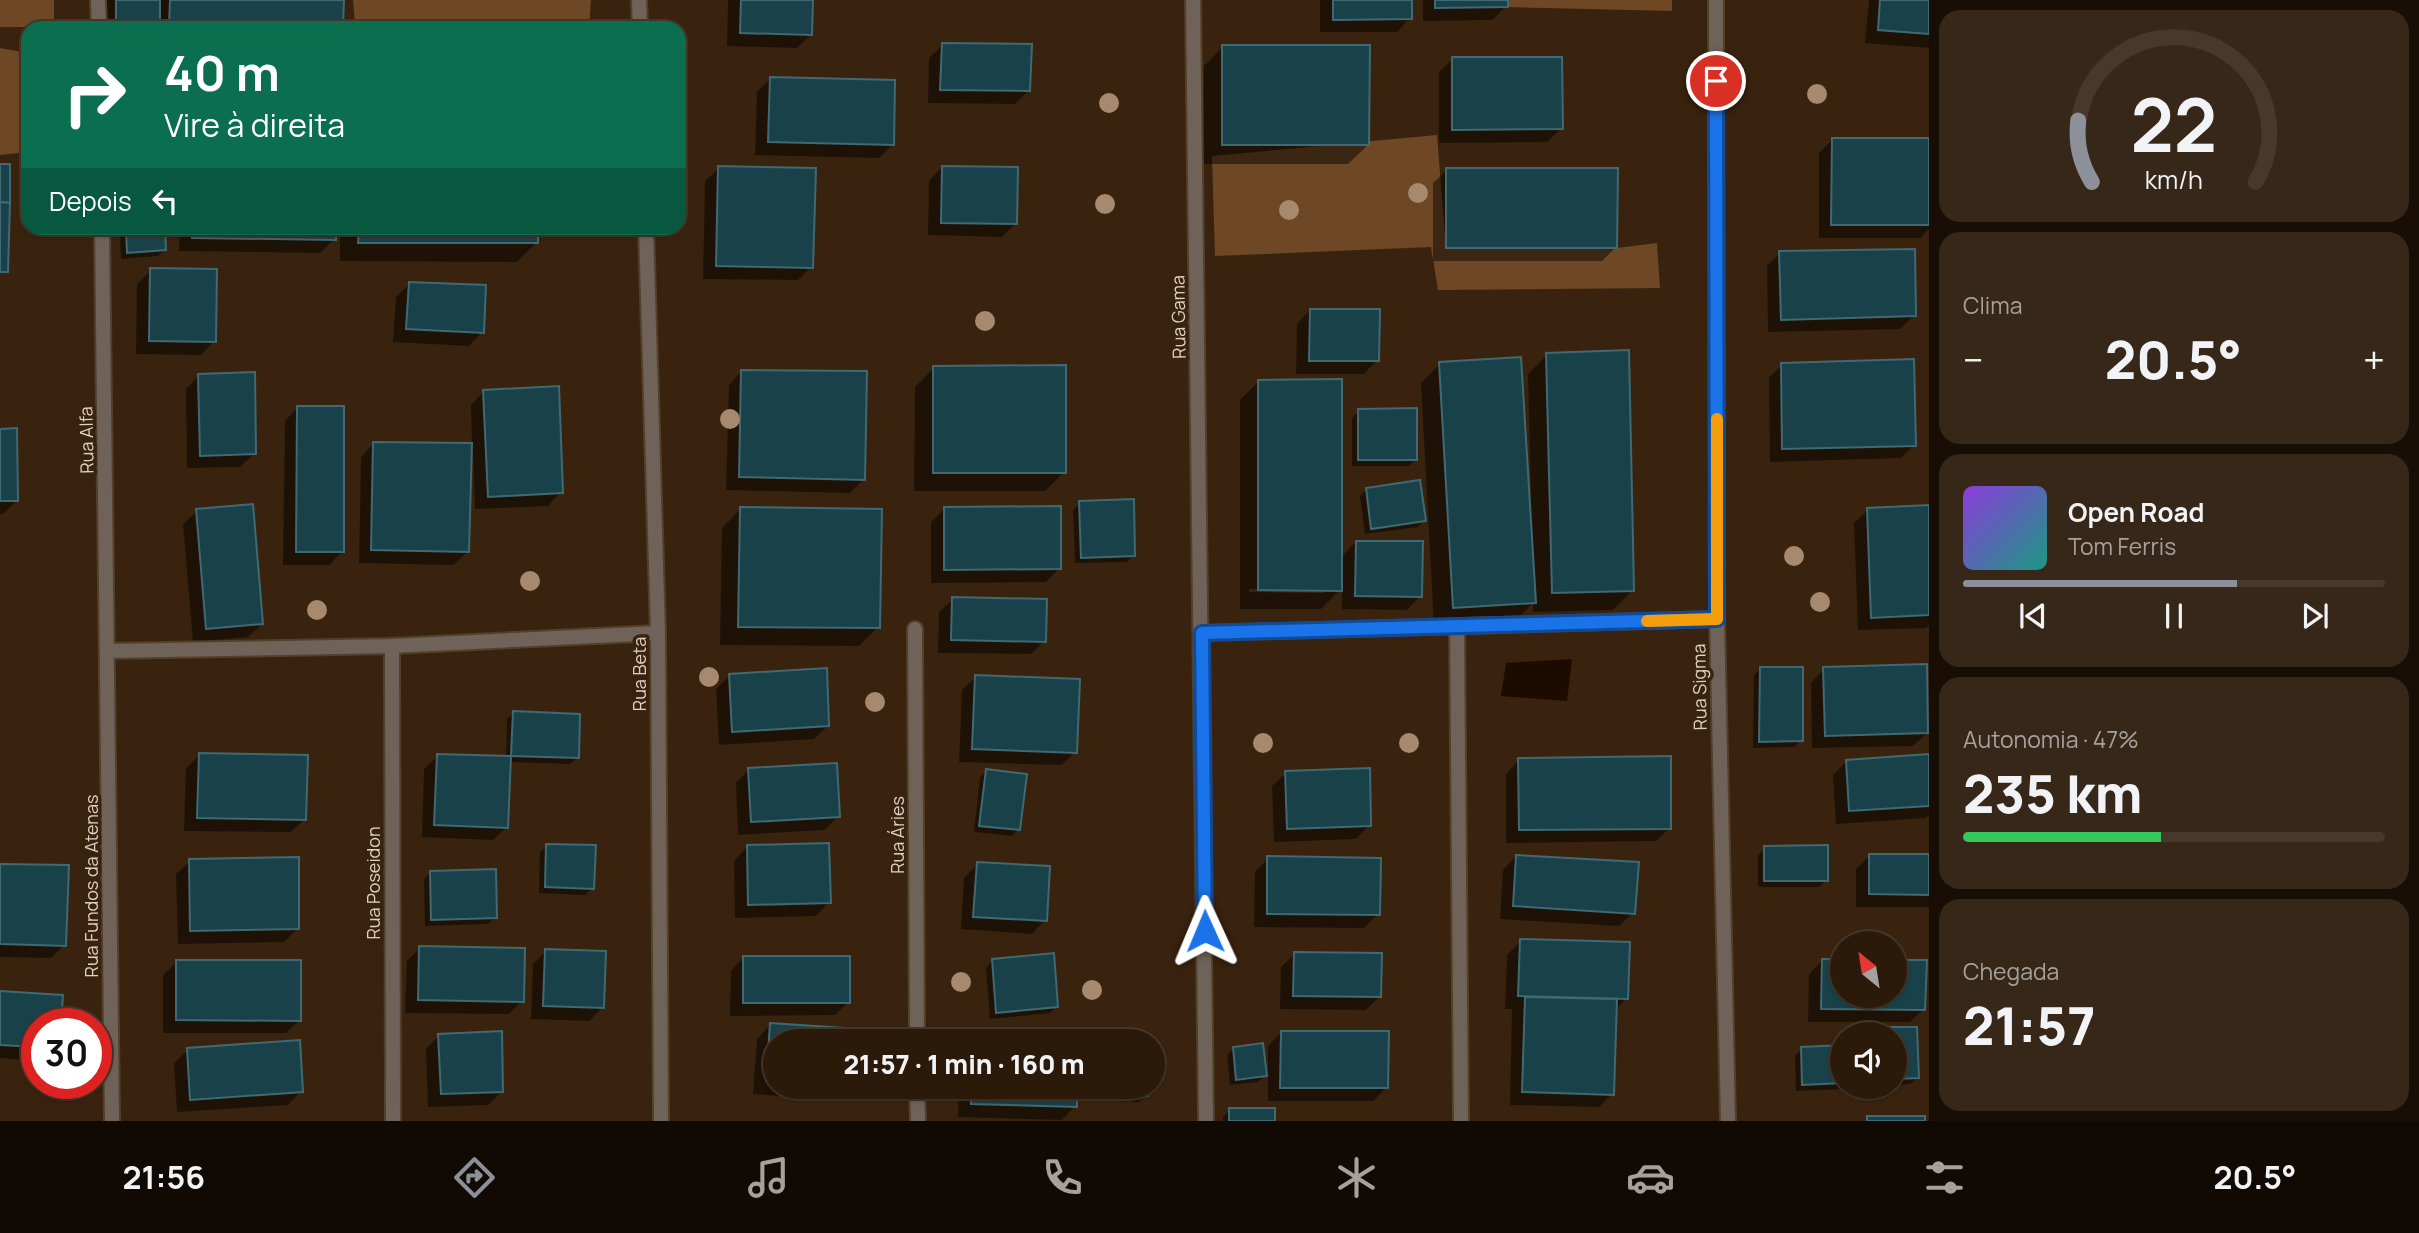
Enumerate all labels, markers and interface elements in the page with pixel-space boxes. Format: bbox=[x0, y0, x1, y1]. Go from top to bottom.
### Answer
text: 40 m bbox=[164, 39, 280, 106]
icon: right bbox=[49, 49, 140, 140]
pin bbox=[1686, 51, 1746, 111]
icon: arrive bbox=[1697, 62, 1735, 100]
text: 22 bbox=[2131, 74, 2217, 174]
text: Vire à direita bbox=[164, 103, 345, 147]
text: km/h bbox=[2145, 162, 2203, 197]
icon: left bbox=[146, 182, 184, 220]
text: Depois bbox=[49, 183, 132, 219]
street label: Rua Gama bbox=[1165, 275, 1191, 359]
text: Clima bbox=[1963, 289, 2022, 321]
text: 20.5° bbox=[2105, 324, 2242, 395]
text: − bbox=[1963, 333, 1984, 385]
text: + bbox=[2363, 333, 2385, 385]
street label: Rua Alfa bbox=[73, 406, 99, 474]
text: Open Road bbox=[2068, 494, 2204, 530]
text: Tom Ferris bbox=[2068, 530, 2176, 562]
icon: previous bbox=[2014, 597, 2052, 635]
icon: pause bbox=[2155, 597, 2193, 635]
icon: next bbox=[2296, 597, 2334, 635]
street label: Rua Beta bbox=[627, 637, 651, 711]
street label: Rua Sigma bbox=[1686, 643, 1712, 731]
text: Autonomia · 47% bbox=[1963, 723, 2139, 755]
text: 235 km bbox=[1963, 758, 2143, 829]
street label: Rua Fundos da Atenas bbox=[79, 795, 103, 977]
street label: Rua Áries bbox=[885, 796, 909, 874]
street label: Rua Poseidon bbox=[361, 826, 385, 940]
position arrow bbox=[1168, 894, 1242, 968]
north arrow bbox=[1830, 931, 1908, 1008]
map controls bbox=[1830, 931, 1907, 1099]
text: Chegada bbox=[1963, 955, 2059, 987]
text: 21:57 bbox=[1963, 990, 2096, 1061]
speed limit sign: 30 bbox=[21, 1008, 112, 1099]
button: sound bbox=[1830, 1022, 1907, 1099]
text: 21:57 · 1 min · 160 m bbox=[843, 1046, 1085, 1082]
icon: directions bbox=[450, 1153, 499, 1202]
icon: music bbox=[744, 1153, 793, 1202]
icon: phone bbox=[1038, 1153, 1087, 1202]
icon: climate bbox=[1332, 1153, 1381, 1202]
icon: car bbox=[1626, 1153, 1675, 1202]
icon: filters bbox=[1920, 1153, 1969, 1202]
text: 21:56 bbox=[122, 1155, 205, 1199]
text: 20.5° bbox=[2213, 1155, 2296, 1199]

